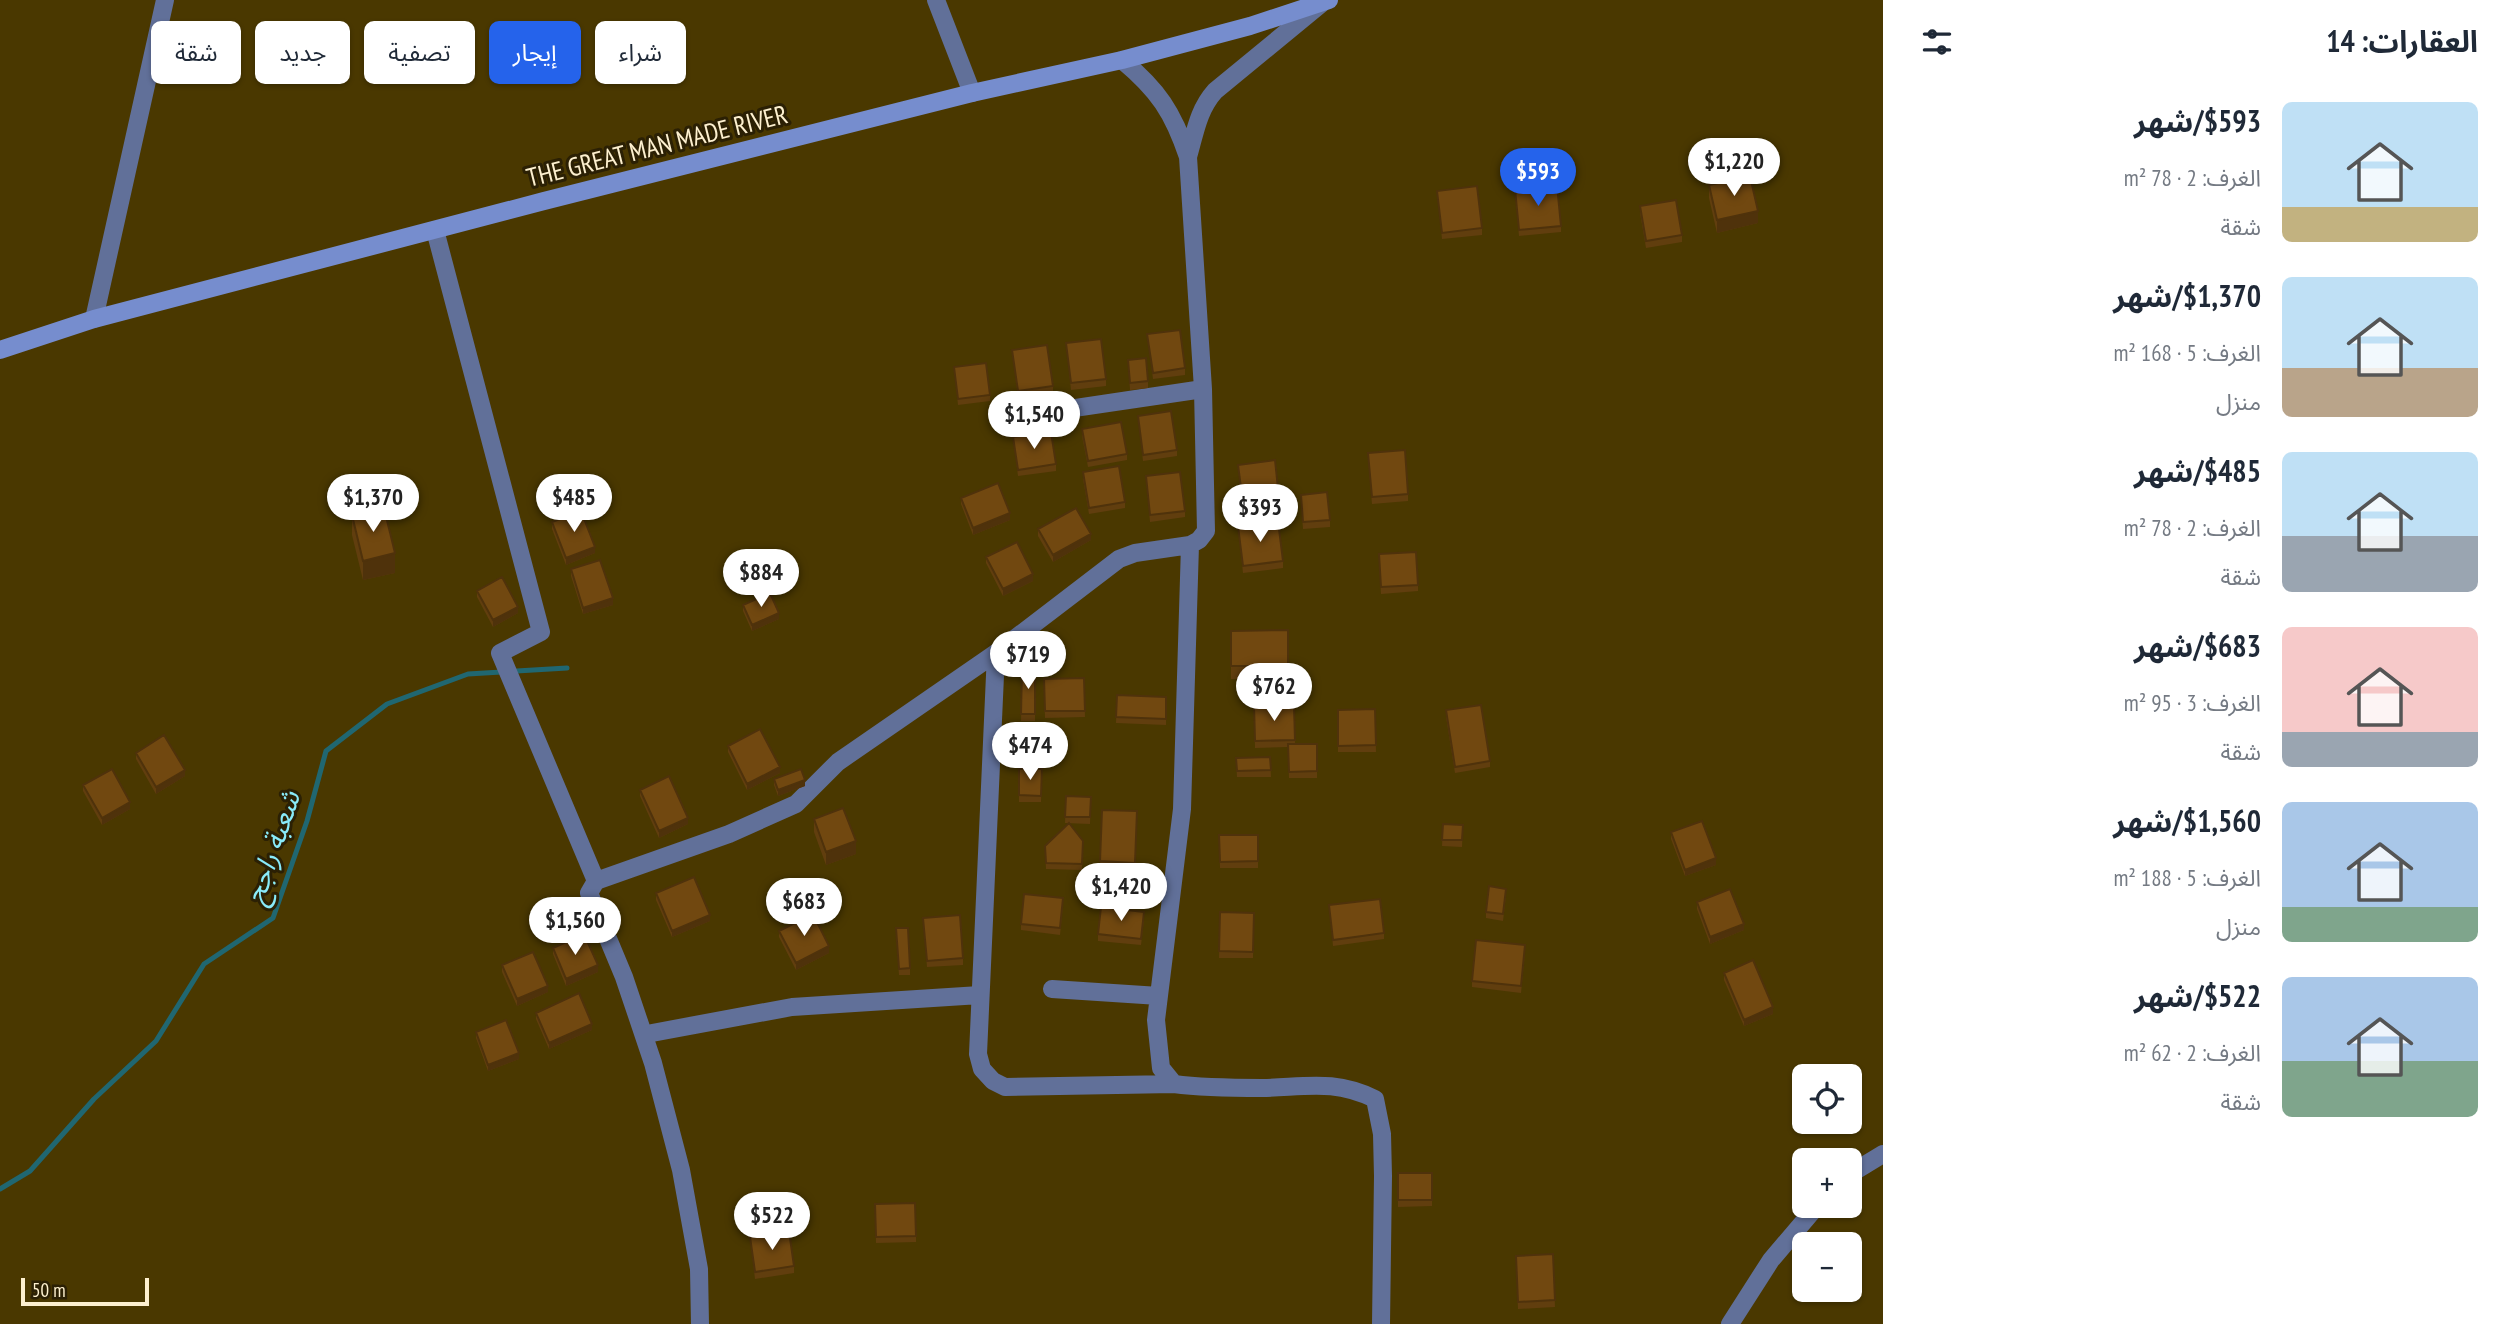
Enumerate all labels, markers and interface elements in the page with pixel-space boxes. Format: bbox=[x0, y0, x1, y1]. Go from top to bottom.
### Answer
chip: شقة bbox=[151, 21, 241, 84]
chip: جديد bbox=[255, 21, 350, 84]
chip: تصفية bbox=[364, 21, 475, 84]
chip: إيجار bbox=[489, 21, 581, 84]
chip: شراء bbox=[595, 21, 686, 84]
text: العقارات: 14 bbox=[2326, 21, 2478, 60]
icon: filters bbox=[1918, 23, 1956, 61]
street label: THE GREAT MAN MADE RIVER bbox=[523, 97, 791, 194]
text: $593/شهر bbox=[2134, 101, 2261, 140]
icon: home bbox=[2338, 130, 2422, 214]
pin: $1,220 bbox=[1677, 138, 1791, 198]
text: $1,220 bbox=[1704, 146, 1764, 175]
pin: $593 bbox=[1497, 148, 1579, 208]
text: $593 bbox=[1516, 156, 1560, 185]
text: الغرف: 2 · 78 m² bbox=[2124, 163, 2261, 192]
text: شقة bbox=[2220, 212, 2261, 241]
text: $1,370/شهر bbox=[2113, 276, 2261, 315]
icon: home bbox=[2338, 305, 2422, 389]
text: الغرف: 5 · 168 m² bbox=[2113, 338, 2261, 367]
text: منزل bbox=[2216, 387, 2261, 416]
pin: $1,540 bbox=[977, 392, 1091, 451]
text: $1,540 bbox=[1004, 399, 1064, 428]
text: $485/شهر bbox=[2134, 451, 2261, 490]
pin: $1,370 bbox=[316, 475, 430, 534]
pin: $485 bbox=[533, 475, 615, 534]
icon: home bbox=[2338, 480, 2422, 564]
text: $1,370 bbox=[343, 482, 403, 511]
text: $485 bbox=[552, 482, 596, 511]
pin: $393 bbox=[1219, 484, 1301, 544]
text: $393 bbox=[1238, 492, 1282, 521]
text: الغرف: 2 · 78 m² bbox=[2124, 513, 2261, 542]
pin: $884 bbox=[720, 550, 802, 609]
text: $884 bbox=[739, 557, 783, 586]
text: شقة bbox=[2220, 562, 2261, 591]
text: $683/شهر bbox=[2134, 626, 2261, 665]
pin: $719 bbox=[987, 632, 1069, 691]
text: $719 bbox=[1006, 639, 1050, 668]
icon: home bbox=[2338, 655, 2422, 739]
pin: $762 bbox=[1233, 664, 1315, 723]
text: $762 bbox=[1252, 671, 1296, 700]
text: الغرف: 3 · 95 m² bbox=[2124, 688, 2261, 717]
pin: $474 bbox=[989, 722, 1071, 782]
text: $474 bbox=[1008, 730, 1052, 759]
text: شقة bbox=[2220, 737, 2261, 766]
water label: شعبة راجح bbox=[234, 785, 312, 911]
text: $1,560/شهر bbox=[2113, 801, 2261, 840]
icon: home bbox=[2338, 830, 2422, 914]
text: الغرف: 5 · 188 m² bbox=[2113, 863, 2261, 892]
pin: $1,420 bbox=[1064, 864, 1178, 923]
text: $1,420 bbox=[1091, 871, 1151, 900]
pin: $683 bbox=[763, 878, 845, 938]
text: $683 bbox=[782, 886, 826, 915]
pin: $1,560 bbox=[518, 898, 632, 957]
text: $1,560 bbox=[545, 905, 605, 934]
text: منزل bbox=[2216, 912, 2261, 941]
text: $522/شهر bbox=[2134, 976, 2261, 1015]
icon: home bbox=[2338, 1005, 2422, 1089]
text: الغرف: 2 · 62 m² bbox=[2124, 1038, 2261, 1067]
map controls bbox=[1792, 1064, 1862, 1302]
button: locate bbox=[1792, 1064, 1862, 1134]
text: شقة bbox=[2220, 1087, 2261, 1116]
button: + bbox=[1792, 1148, 1862, 1218]
pin: $522 bbox=[731, 1192, 813, 1252]
text: $522 bbox=[750, 1200, 794, 1229]
button: − bbox=[1792, 1232, 1862, 1302]
scale bar bbox=[21, 1275, 149, 1307]
text: 50 m bbox=[32, 1278, 66, 1302]

